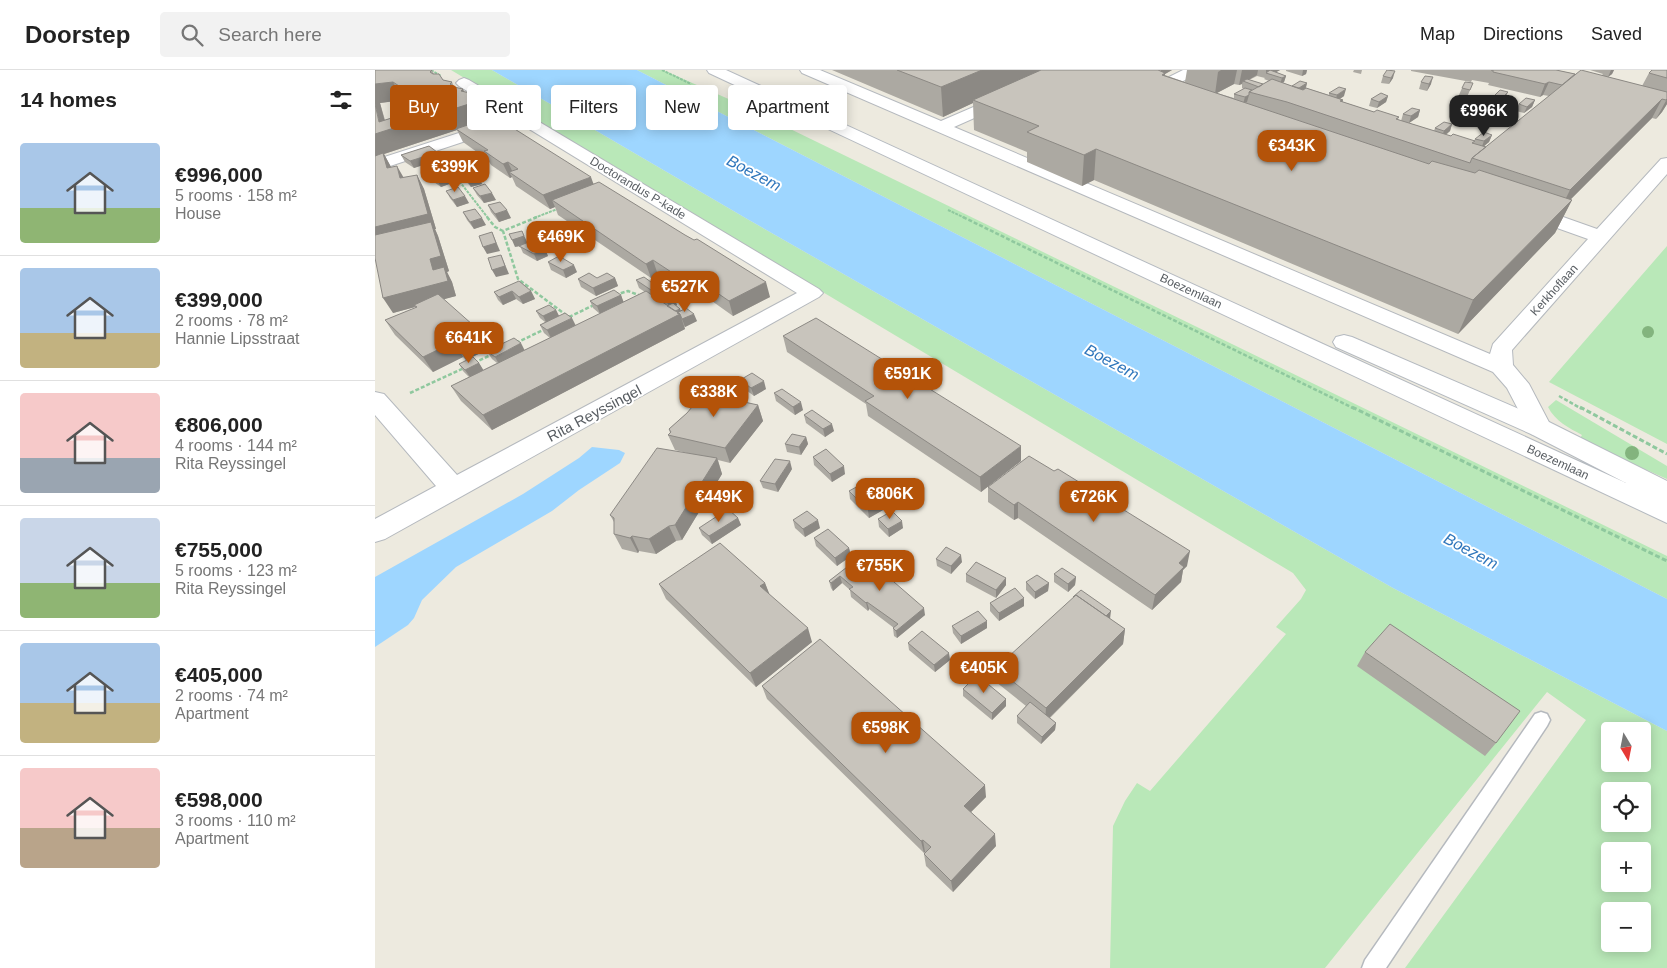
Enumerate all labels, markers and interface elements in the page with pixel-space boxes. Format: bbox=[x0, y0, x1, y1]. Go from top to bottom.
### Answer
search box bbox=[160, 12, 510, 57]
text: Doorstep bbox=[25, 21, 130, 48]
icon: search bbox=[178, 21, 206, 49]
text: Search here bbox=[218, 24, 322, 45]
text: Map bbox=[1420, 24, 1455, 44]
text: Directions bbox=[1483, 24, 1563, 44]
text: Saved bbox=[1591, 24, 1642, 44]
chip: Buy bbox=[390, 85, 457, 130]
chip: Rent bbox=[467, 85, 541, 130]
chip: Filters bbox=[551, 85, 636, 130]
chip: New bbox=[646, 85, 718, 130]
chip: Apartment bbox=[728, 85, 847, 130]
icon: filters bbox=[327, 86, 355, 114]
text: 14 homes bbox=[20, 88, 117, 111]
pin: €996K bbox=[1449, 94, 1519, 137]
text: €996K bbox=[1460, 102, 1508, 119]
pin: €343K bbox=[1257, 129, 1327, 172]
text: €343K bbox=[1268, 137, 1316, 154]
pin: €399K bbox=[420, 150, 490, 193]
water label: Boezem bbox=[724, 152, 784, 194]
street label: Doctorandus P-kade bbox=[588, 154, 689, 222]
text: €399K bbox=[431, 158, 479, 175]
icon: home bbox=[60, 163, 120, 223]
text: €996,000 bbox=[175, 163, 263, 186]
text: 5 rooms · 158 m² bbox=[175, 187, 297, 204]
text: House bbox=[175, 205, 221, 222]
pin: €469K bbox=[526, 220, 596, 263]
text: €469K bbox=[537, 228, 585, 245]
street label: Kerkhoflaan bbox=[1527, 262, 1581, 318]
pin: €527K bbox=[650, 270, 720, 313]
street label: Boezemlaan bbox=[1158, 271, 1224, 311]
text: €527K bbox=[661, 278, 709, 295]
icon: home bbox=[60, 288, 120, 348]
text: €399,000 bbox=[175, 288, 263, 311]
text: 2 rooms · 78 m² bbox=[175, 312, 288, 329]
pin: €641K bbox=[434, 322, 504, 364]
text: €641K bbox=[445, 329, 493, 346]
text: Hannie Lipsstraat bbox=[175, 330, 300, 347]
water label: Boezem bbox=[1082, 341, 1142, 383]
pin: €591K bbox=[873, 358, 943, 400]
text: €591K bbox=[884, 365, 932, 382]
pin: €338K bbox=[679, 376, 749, 418]
street label: Rita Reyssingel bbox=[544, 381, 644, 445]
text: €338K bbox=[690, 383, 738, 400]
icon: home bbox=[60, 413, 120, 473]
text: €806,000 bbox=[175, 413, 263, 436]
text: 4 rooms · 144 m² bbox=[175, 437, 297, 454]
street label: Boezemlaan bbox=[1525, 442, 1591, 482]
text: Rita Reyssingel bbox=[175, 455, 286, 472]
pin: €806K bbox=[855, 478, 925, 520]
pin: €449K bbox=[684, 480, 754, 523]
pin: €726K bbox=[1059, 480, 1129, 523]
text: €806K bbox=[866, 485, 914, 502]
text: €449K bbox=[695, 488, 743, 505]
text: €726K bbox=[1070, 488, 1118, 505]
water label: Boezem bbox=[1441, 530, 1501, 572]
icon: home bbox=[60, 538, 120, 598]
text: €755,000 bbox=[175, 538, 263, 561]
pin: €755K bbox=[845, 550, 915, 592]
text: €755K bbox=[856, 557, 904, 574]
text: 5 rooms · 123 m² bbox=[175, 562, 297, 579]
text: Rita Reyssingel bbox=[175, 580, 286, 597]
pin: €405K bbox=[949, 652, 1019, 694]
text: €405K bbox=[960, 659, 1008, 676]
icon: home bbox=[60, 663, 120, 723]
text: €405,000 bbox=[175, 663, 263, 686]
text: 2 rooms · 74 m² bbox=[175, 687, 288, 704]
text: Apartment bbox=[175, 705, 249, 722]
pin: €598K bbox=[851, 712, 921, 754]
text: €598K bbox=[862, 719, 910, 736]
north arrow bbox=[1601, 722, 1651, 772]
map controls bbox=[1601, 722, 1651, 952]
button: locate bbox=[1601, 782, 1651, 832]
icon: home bbox=[60, 788, 120, 848]
text: €598,000 bbox=[175, 788, 263, 811]
text: 3 rooms · 110 m² bbox=[175, 812, 296, 829]
text: Apartment bbox=[175, 830, 249, 847]
button: + bbox=[1601, 842, 1651, 892]
button: − bbox=[1601, 902, 1651, 952]

